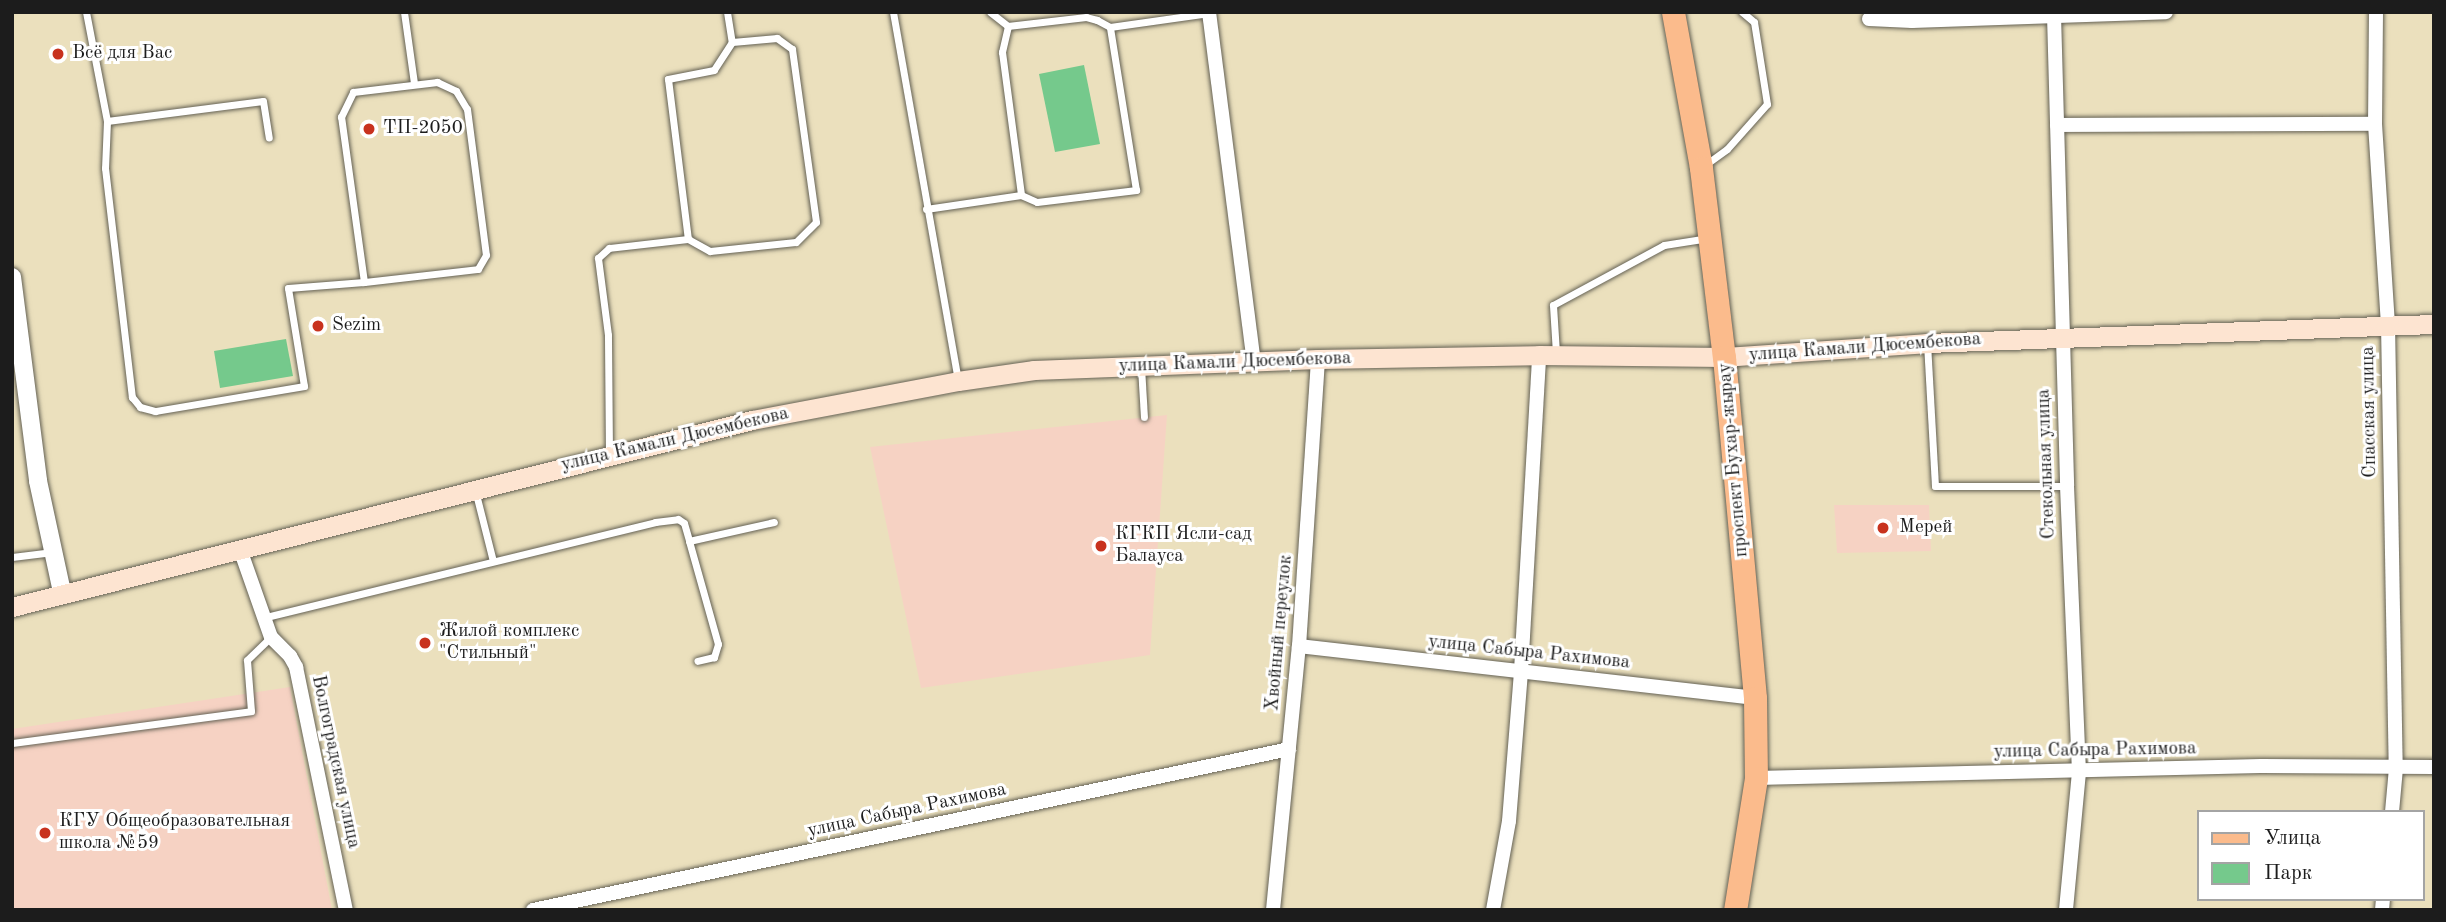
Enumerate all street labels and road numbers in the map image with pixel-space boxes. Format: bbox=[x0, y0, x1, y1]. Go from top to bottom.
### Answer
street label: улица Камали Дюсембекова bbox=[1748, 329, 1982, 367]
street label: Спасская улица bbox=[2357, 346, 2383, 478]
street label: улица Камали Дюсембекова bbox=[1118, 348, 1352, 378]
street label: проспект Бухар-жырау bbox=[1714, 362, 1754, 558]
street label: Стекольная улица bbox=[2033, 388, 2061, 540]
street label: улица Камали Дюсембекова bbox=[559, 403, 791, 477]
street label: Хвойный переулок bbox=[1262, 554, 1298, 712]
street label: улица Сабыра Рахимова bbox=[1427, 631, 1631, 675]
street label: Волгоградская улица bbox=[305, 673, 365, 851]
street label: улица Сабыра Рахимова bbox=[1993, 738, 2197, 764]
street label: улица Сабыра Рахимова bbox=[805, 779, 1009, 843]

